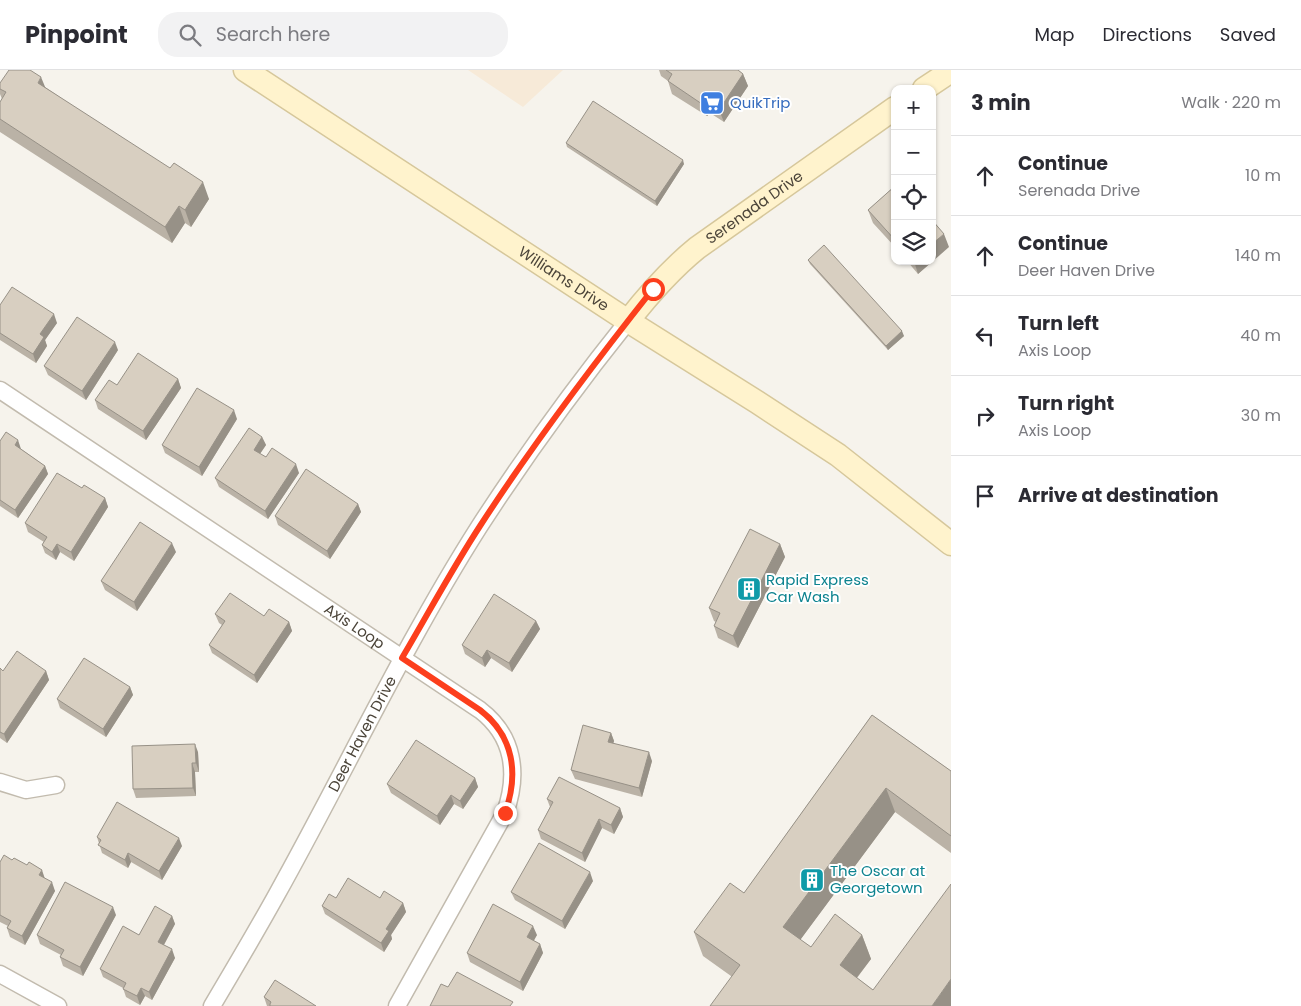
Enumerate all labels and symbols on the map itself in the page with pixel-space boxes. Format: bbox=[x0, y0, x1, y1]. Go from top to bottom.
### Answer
supermarket icon: QuikTrip bbox=[699, 90, 725, 116]
place label: QuikTrip bbox=[730, 92, 790, 113]
street label: Serenada Drive bbox=[701, 165, 807, 249]
street label: Williams Drive bbox=[514, 241, 613, 316]
route start bbox=[642, 278, 665, 301]
place label: Rapid Express Car Wash bbox=[766, 569, 869, 607]
building icon: Rapid Express Car Wash bbox=[736, 576, 762, 602]
street label: Axis Loop bbox=[320, 598, 389, 654]
street label: Deer Haven Drive bbox=[323, 672, 401, 795]
route end bbox=[494, 802, 517, 825]
place label: The Oscar at Georgetown bbox=[830, 860, 925, 898]
building icon: The Oscar at Georgetown bbox=[799, 867, 825, 893]

